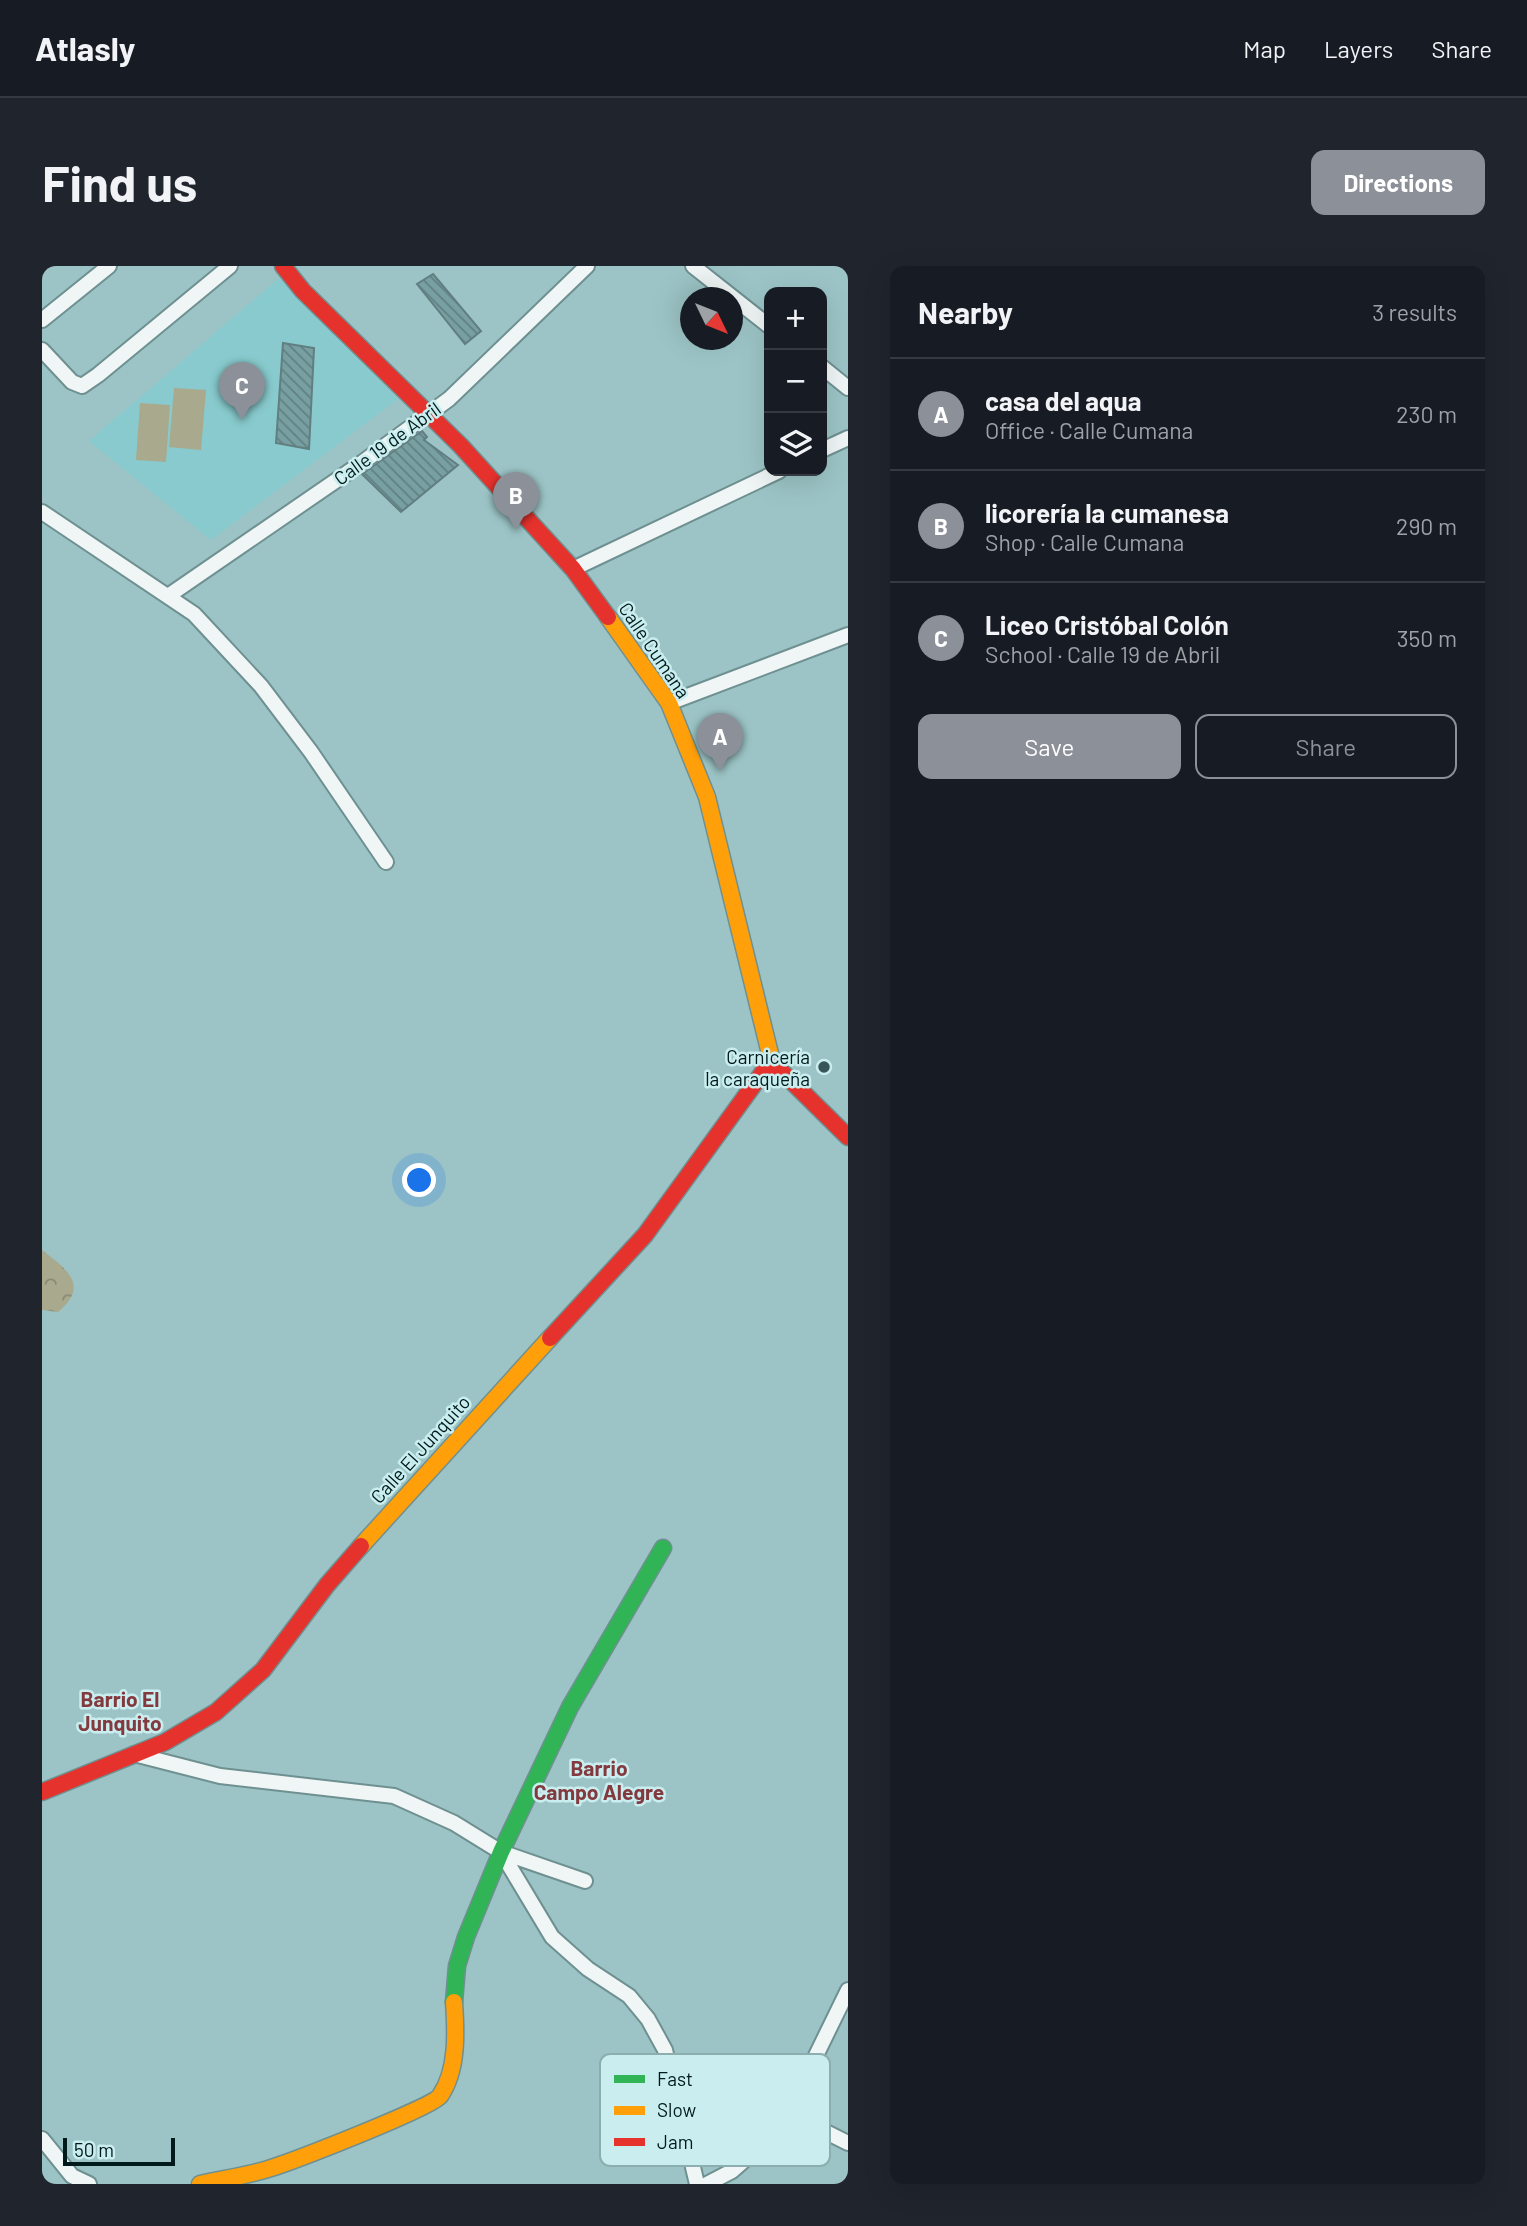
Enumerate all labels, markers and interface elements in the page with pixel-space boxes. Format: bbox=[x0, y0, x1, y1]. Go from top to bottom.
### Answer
text: Atlasly bbox=[35, 28, 135, 68]
text: Map bbox=[1243, 34, 1286, 63]
text: Layers bbox=[1324, 34, 1393, 63]
text: Share bbox=[1431, 34, 1492, 63]
button: Directions bbox=[1311, 150, 1485, 215]
text: Find us bbox=[42, 153, 197, 212]
north arrow bbox=[680, 287, 743, 350]
map controls bbox=[764, 287, 827, 476]
button: + bbox=[764, 287, 827, 350]
text: Nearby bbox=[918, 294, 1013, 330]
text: 3 results bbox=[1372, 298, 1457, 326]
button: − bbox=[764, 350, 827, 413]
pin: C bbox=[219, 362, 265, 420]
text: casa del aqua bbox=[985, 385, 1142, 416]
street label: Calle 19 de Abril bbox=[329, 397, 445, 489]
text: A bbox=[933, 400, 949, 428]
text: 230 m bbox=[1396, 400, 1457, 428]
button: layers bbox=[764, 413, 827, 476]
text: Office · Calle Cumana bbox=[985, 416, 1193, 444]
pin: B bbox=[493, 472, 539, 530]
text: licorería la cumanesa bbox=[985, 497, 1229, 528]
text: B bbox=[934, 512, 948, 540]
text: 290 m bbox=[1396, 512, 1457, 540]
text: Shop · Calle Cumana bbox=[985, 528, 1184, 556]
street label: Calle Cumana bbox=[614, 598, 696, 702]
text: Liceo Cristóbal Colón bbox=[985, 609, 1229, 640]
text: C bbox=[934, 624, 948, 652]
text: 350 m bbox=[1397, 624, 1457, 652]
text: School · Calle 19 de Abril bbox=[985, 640, 1220, 668]
pin: A bbox=[697, 713, 743, 771]
button: Save bbox=[918, 714, 1181, 779]
button: Share bbox=[1195, 714, 1457, 779]
place label: Carnicería la caraqueña bbox=[705, 1045, 810, 1090]
marker: Carnicería la caraqueña bbox=[816, 1059, 832, 1075]
your location bbox=[402, 1163, 436, 1197]
street label: Calle El Junquito bbox=[366, 1390, 474, 1508]
district label: Barrio El Junquito bbox=[78, 1686, 162, 1735]
district label: Barrio Campo Alegre bbox=[534, 1755, 664, 1804]
legend bbox=[600, 2054, 830, 2166]
text: Fast bbox=[657, 2067, 693, 2090]
text: Slow bbox=[657, 2098, 696, 2121]
text: Jam bbox=[657, 2130, 693, 2153]
scale bar bbox=[63, 2135, 175, 2167]
text: 50 m bbox=[74, 2138, 114, 2161]

